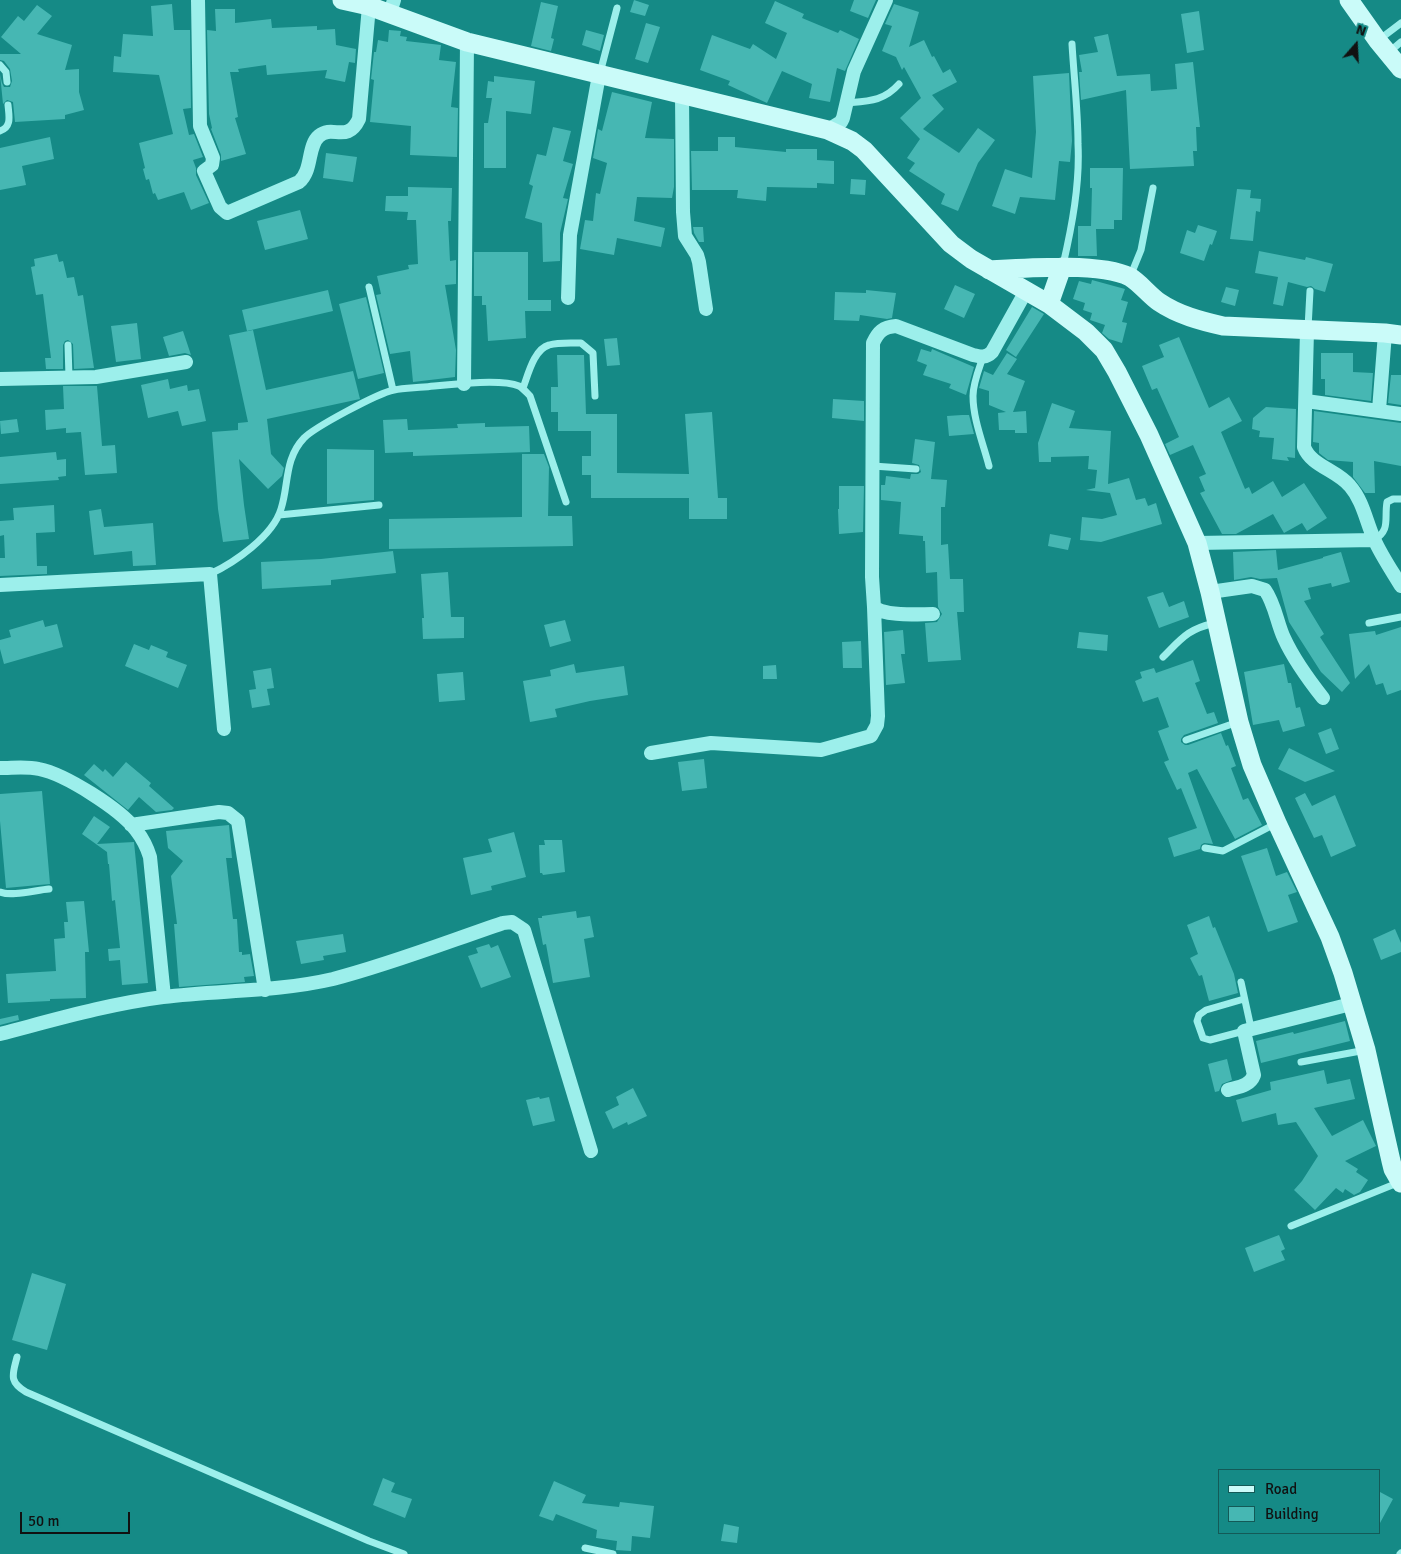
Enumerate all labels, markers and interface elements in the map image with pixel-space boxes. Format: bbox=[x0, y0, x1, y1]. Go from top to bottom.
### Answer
north arrow bbox=[1331, 20, 1381, 70]
text: N bbox=[1354, 21, 1368, 40]
legend bbox=[1218, 1469, 1381, 1534]
text: Road bbox=[1265, 1480, 1297, 1498]
scale bar bbox=[22, 1502, 132, 1534]
text: Building bbox=[1265, 1505, 1319, 1523]
text: 50 m bbox=[28, 1512, 59, 1530]

